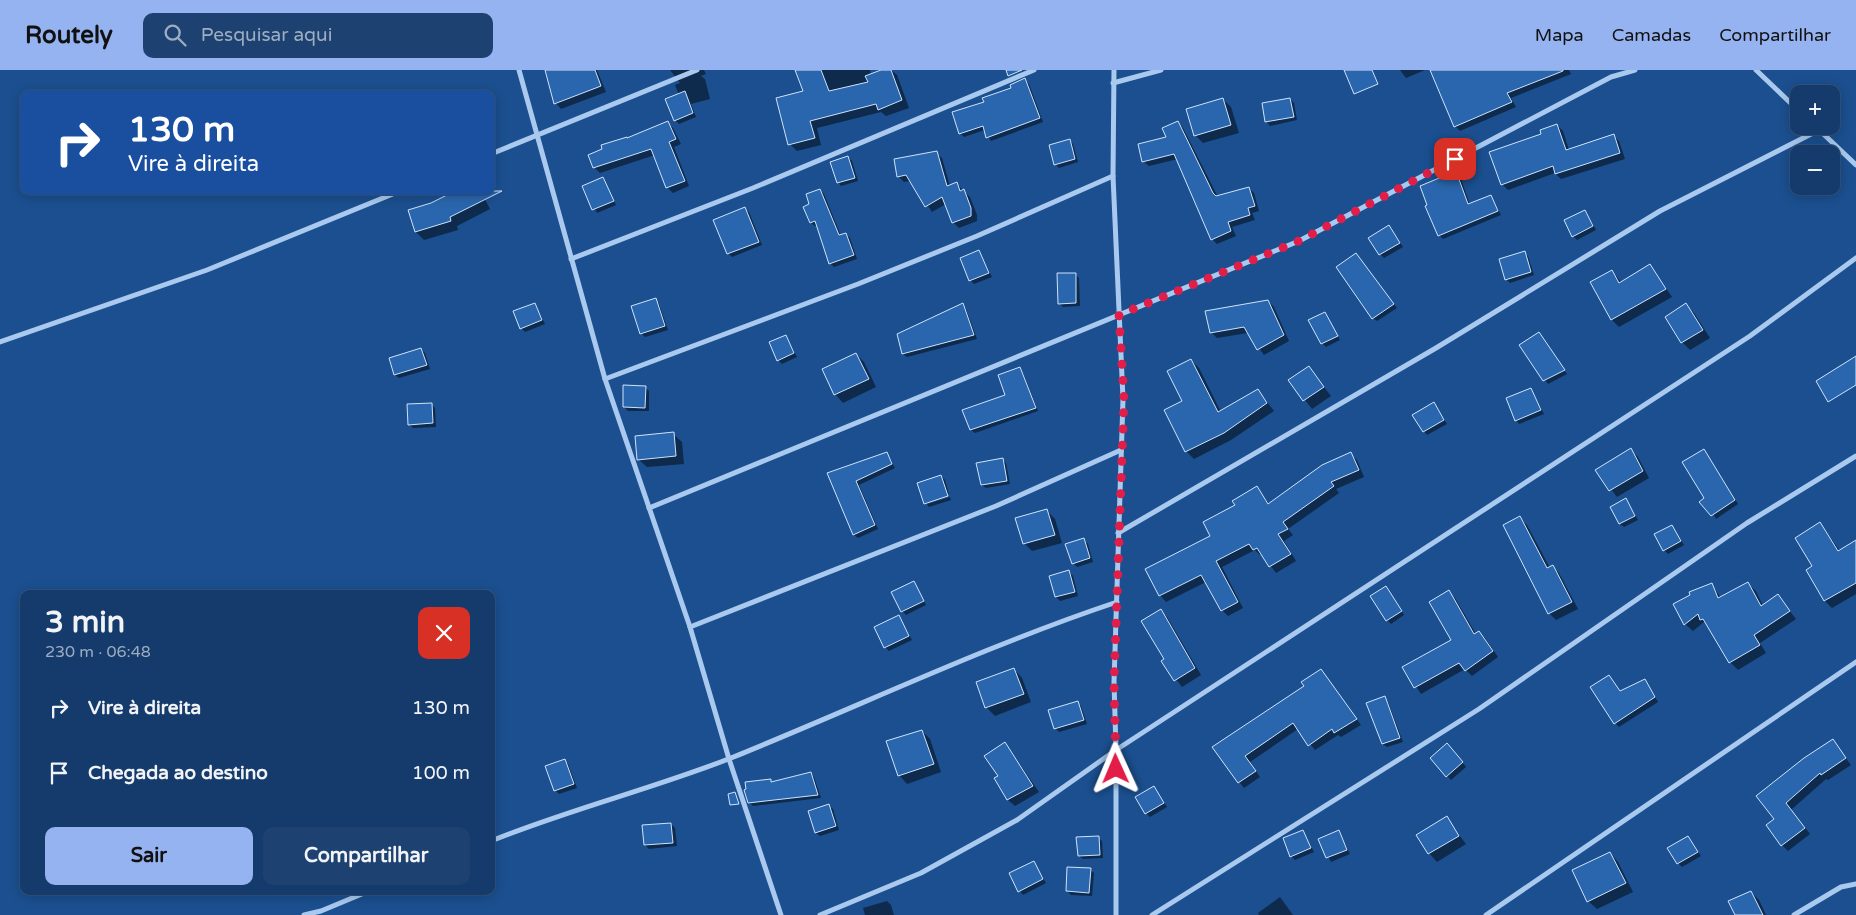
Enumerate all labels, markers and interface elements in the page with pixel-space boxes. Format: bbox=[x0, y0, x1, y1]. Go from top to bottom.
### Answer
search box bbox=[143, 13, 493, 58]
text: Routely bbox=[25, 21, 113, 50]
icon: search bbox=[161, 21, 189, 49]
text: Pesquisar aqui bbox=[201, 24, 332, 46]
text: Mapa bbox=[1535, 24, 1584, 46]
text: Camadas bbox=[1612, 24, 1691, 46]
text: Compartilhar bbox=[1719, 24, 1831, 46]
map controls bbox=[1790, 85, 1840, 195]
button: + bbox=[1790, 85, 1840, 135]
text: 130 m bbox=[128, 109, 235, 151]
icon: right bbox=[45, 110, 110, 175]
pin bbox=[1434, 138, 1476, 180]
icon: arrive bbox=[1441, 145, 1469, 173]
button: − bbox=[1790, 145, 1840, 195]
text: Vire à direita bbox=[128, 151, 259, 177]
text: 3 min bbox=[45, 604, 125, 641]
button: close bbox=[418, 607, 470, 659]
text: 230 m · 06:48 bbox=[45, 642, 151, 662]
icon: right bbox=[45, 694, 73, 722]
text: Vire à direita bbox=[88, 697, 201, 719]
text: 130 m bbox=[412, 697, 470, 719]
position arrow bbox=[1089, 742, 1141, 794]
icon: arrive bbox=[45, 759, 73, 787]
text: Chegada ao destino bbox=[88, 762, 268, 784]
text: 100 m bbox=[412, 762, 470, 784]
button: Sair bbox=[45, 827, 253, 885]
button: Compartilhar bbox=[263, 827, 470, 885]

